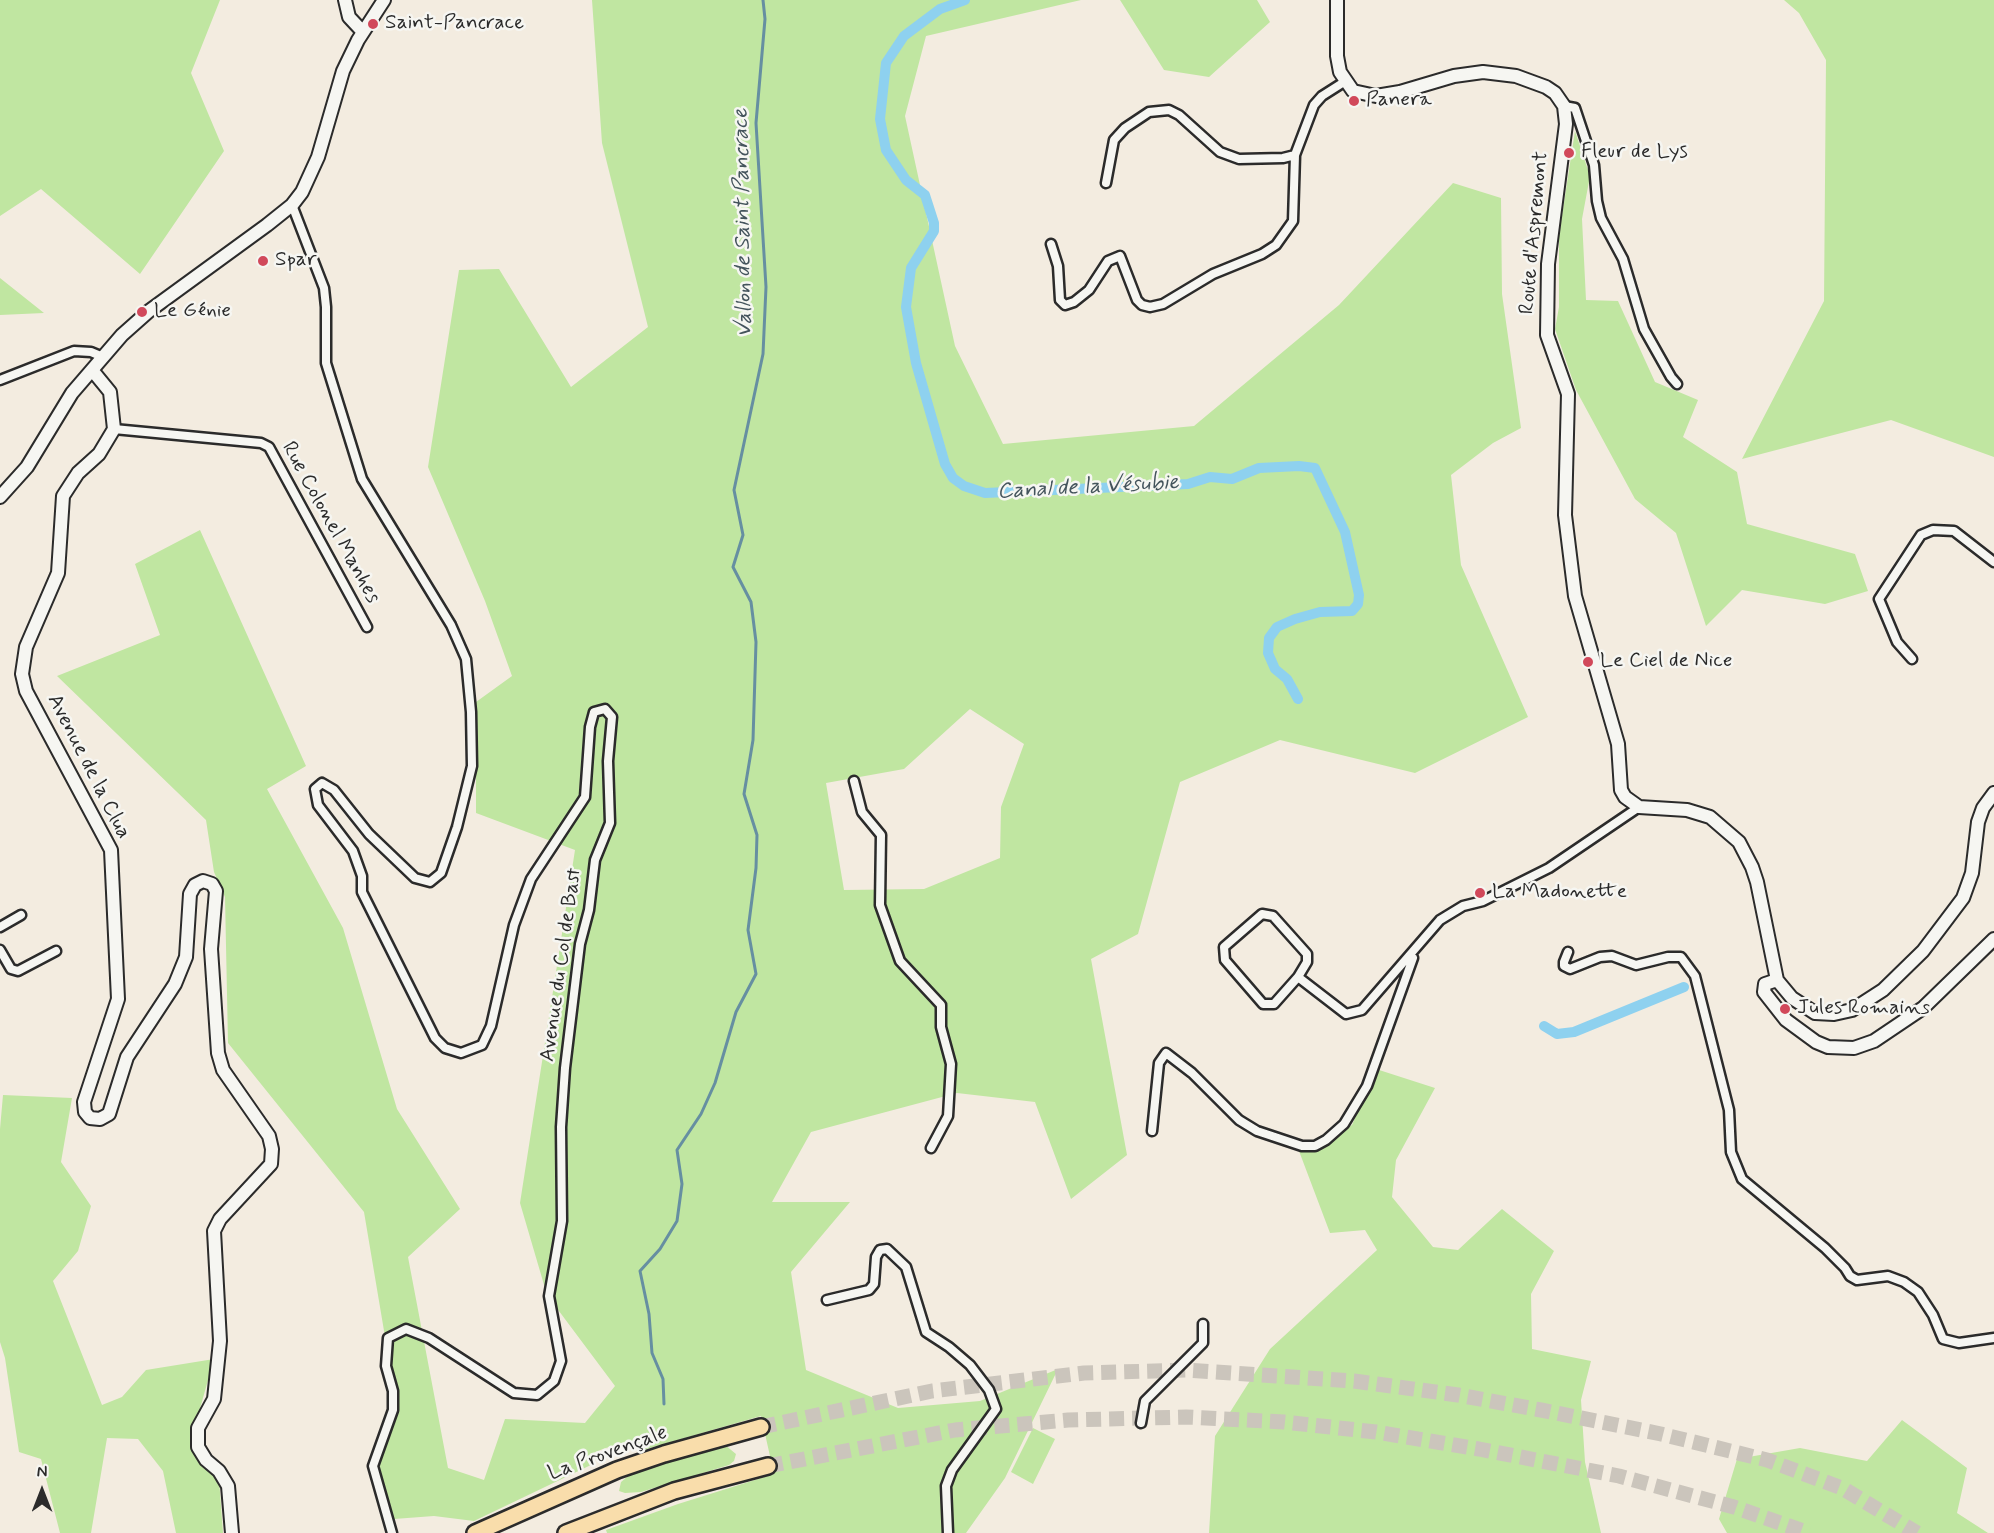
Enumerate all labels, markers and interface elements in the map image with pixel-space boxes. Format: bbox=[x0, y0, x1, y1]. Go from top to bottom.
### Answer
place label: Saint-Pancrace bbox=[385, 11, 524, 37]
marker: Saint-Pancrace bbox=[366, 17, 380, 31]
place label: Panera bbox=[1366, 88, 1432, 114]
marker: Panera bbox=[1347, 94, 1361, 108]
water label: Vallon de Saint Pancrace bbox=[729, 108, 759, 338]
place label: Fleur de Lys bbox=[1581, 140, 1688, 166]
marker: Fleur de Lys bbox=[1562, 146, 1576, 160]
street label: Route d'Aspremont bbox=[1515, 151, 1555, 315]
place label: Spar bbox=[275, 248, 316, 274]
marker: Spar bbox=[256, 254, 270, 268]
place label: Le Génie bbox=[154, 299, 231, 325]
marker: Le Génie bbox=[135, 305, 149, 319]
street label: Rue Colonel Manhes bbox=[275, 438, 385, 608]
water label: Canal de la Vésubie bbox=[996, 470, 1180, 506]
place label: Le Ciel de Nice bbox=[1600, 649, 1732, 675]
marker: Le Ciel de Nice bbox=[1581, 655, 1595, 669]
street label: Avenue de la Clua bbox=[41, 691, 135, 843]
street label: Avenue du Col de Bast bbox=[536, 867, 588, 1063]
place label: La Madonette bbox=[1492, 880, 1627, 906]
marker: La Madonette bbox=[1473, 886, 1487, 900]
place label: Jules Romains bbox=[1797, 996, 1930, 1022]
marker: Jules Romains bbox=[1778, 1002, 1792, 1016]
street label: La Provençale bbox=[545, 1421, 671, 1487]
north arrow bbox=[12, 1461, 72, 1521]
text: N bbox=[37, 1462, 47, 1483]

